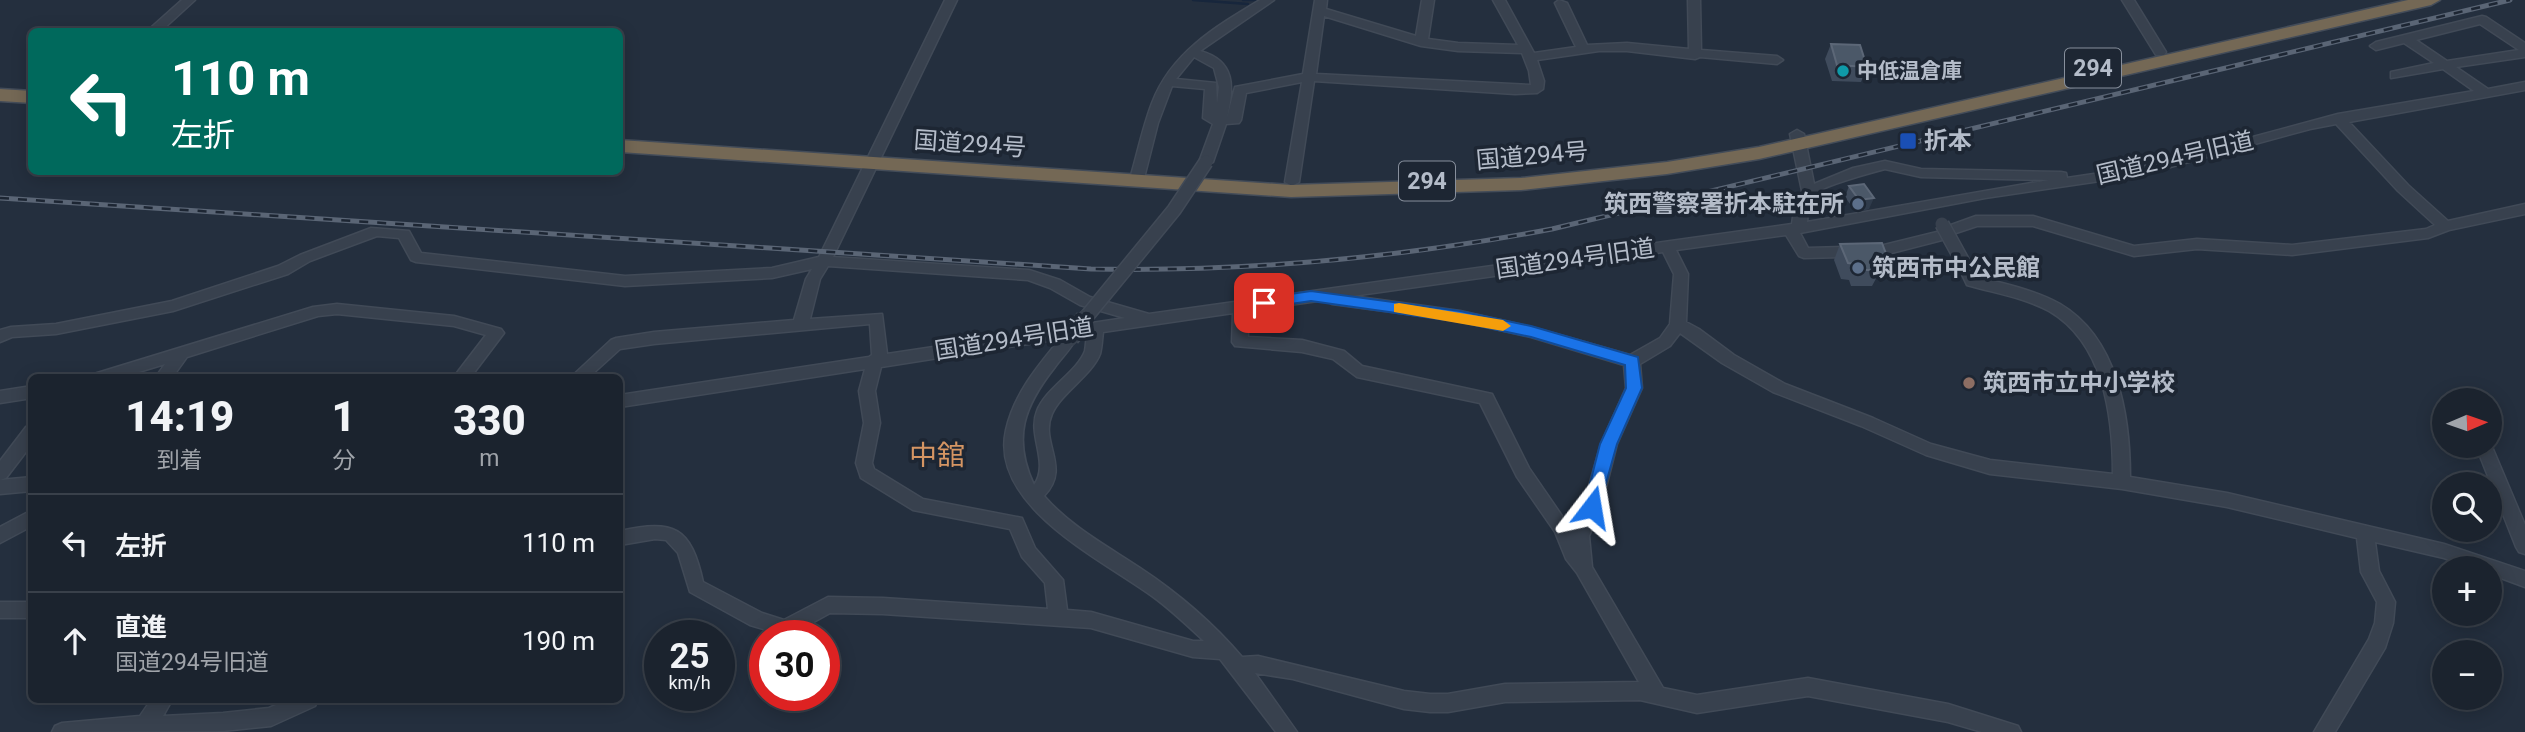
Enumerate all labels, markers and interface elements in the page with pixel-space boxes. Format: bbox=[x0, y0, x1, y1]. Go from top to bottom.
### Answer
road number: 294 bbox=[2065, 48, 2121, 88]
text: 110 m bbox=[171, 50, 310, 107]
icon: left bbox=[56, 56, 147, 147]
place label: 中低温倉庫 bbox=[1857, 59, 1962, 83]
marker: 中低温倉庫 bbox=[1835, 63, 1851, 79]
text: 左折 bbox=[171, 116, 235, 154]
street label: 国道294号 bbox=[913, 126, 1027, 162]
street label: 国道294号旧道 bbox=[2094, 126, 2256, 190]
place label: 折本 bbox=[1924, 127, 1972, 155]
marker: 折本 bbox=[1898, 131, 1918, 151]
street label: 国道294号 bbox=[1475, 137, 1589, 175]
road number: 294 bbox=[1399, 162, 1455, 200]
place label: 筑西警察署折本駐在所 bbox=[1604, 190, 1844, 218]
marker: 筑西警察署折本駐在所 bbox=[1850, 196, 1866, 212]
street label: 国道294号旧道 bbox=[1494, 234, 1656, 284]
place label: 筑西市中公民館 bbox=[1872, 254, 2040, 282]
marker: 筑西市中公民館 bbox=[1850, 260, 1866, 276]
pin bbox=[1234, 273, 1294, 333]
icon: arrive bbox=[1245, 284, 1283, 322]
street label: 国道294号旧道 bbox=[933, 313, 1095, 365]
place label: 筑西市立中小学校 bbox=[1983, 369, 2175, 397]
marker: 筑西市立中小学校 bbox=[1961, 375, 1977, 391]
north arrow bbox=[2432, 388, 2502, 458]
map controls bbox=[2432, 388, 2502, 710]
text: 14:19 bbox=[125, 392, 234, 441]
text: 1 bbox=[332, 392, 356, 441]
text: 330 bbox=[453, 396, 526, 445]
district label: 中舘 bbox=[909, 439, 965, 472]
text: m bbox=[479, 445, 499, 472]
text: 到着 bbox=[157, 447, 203, 474]
text: 分 bbox=[332, 447, 355, 474]
position arrow bbox=[1555, 470, 1629, 544]
button: search bbox=[2432, 472, 2502, 542]
icon: left bbox=[56, 524, 94, 562]
text: 110 m bbox=[522, 528, 595, 558]
text: 左折 bbox=[115, 531, 167, 561]
button: + bbox=[2432, 556, 2502, 626]
text: 直進 bbox=[115, 612, 167, 642]
speed limit sign: 30 bbox=[749, 620, 840, 711]
icon: ahead bbox=[56, 622, 94, 660]
text: 190 m bbox=[522, 626, 595, 656]
text: 25 bbox=[669, 636, 710, 677]
button: − bbox=[2432, 640, 2502, 710]
text: 国道294号旧道 bbox=[115, 649, 269, 676]
text: km/h bbox=[668, 672, 711, 693]

